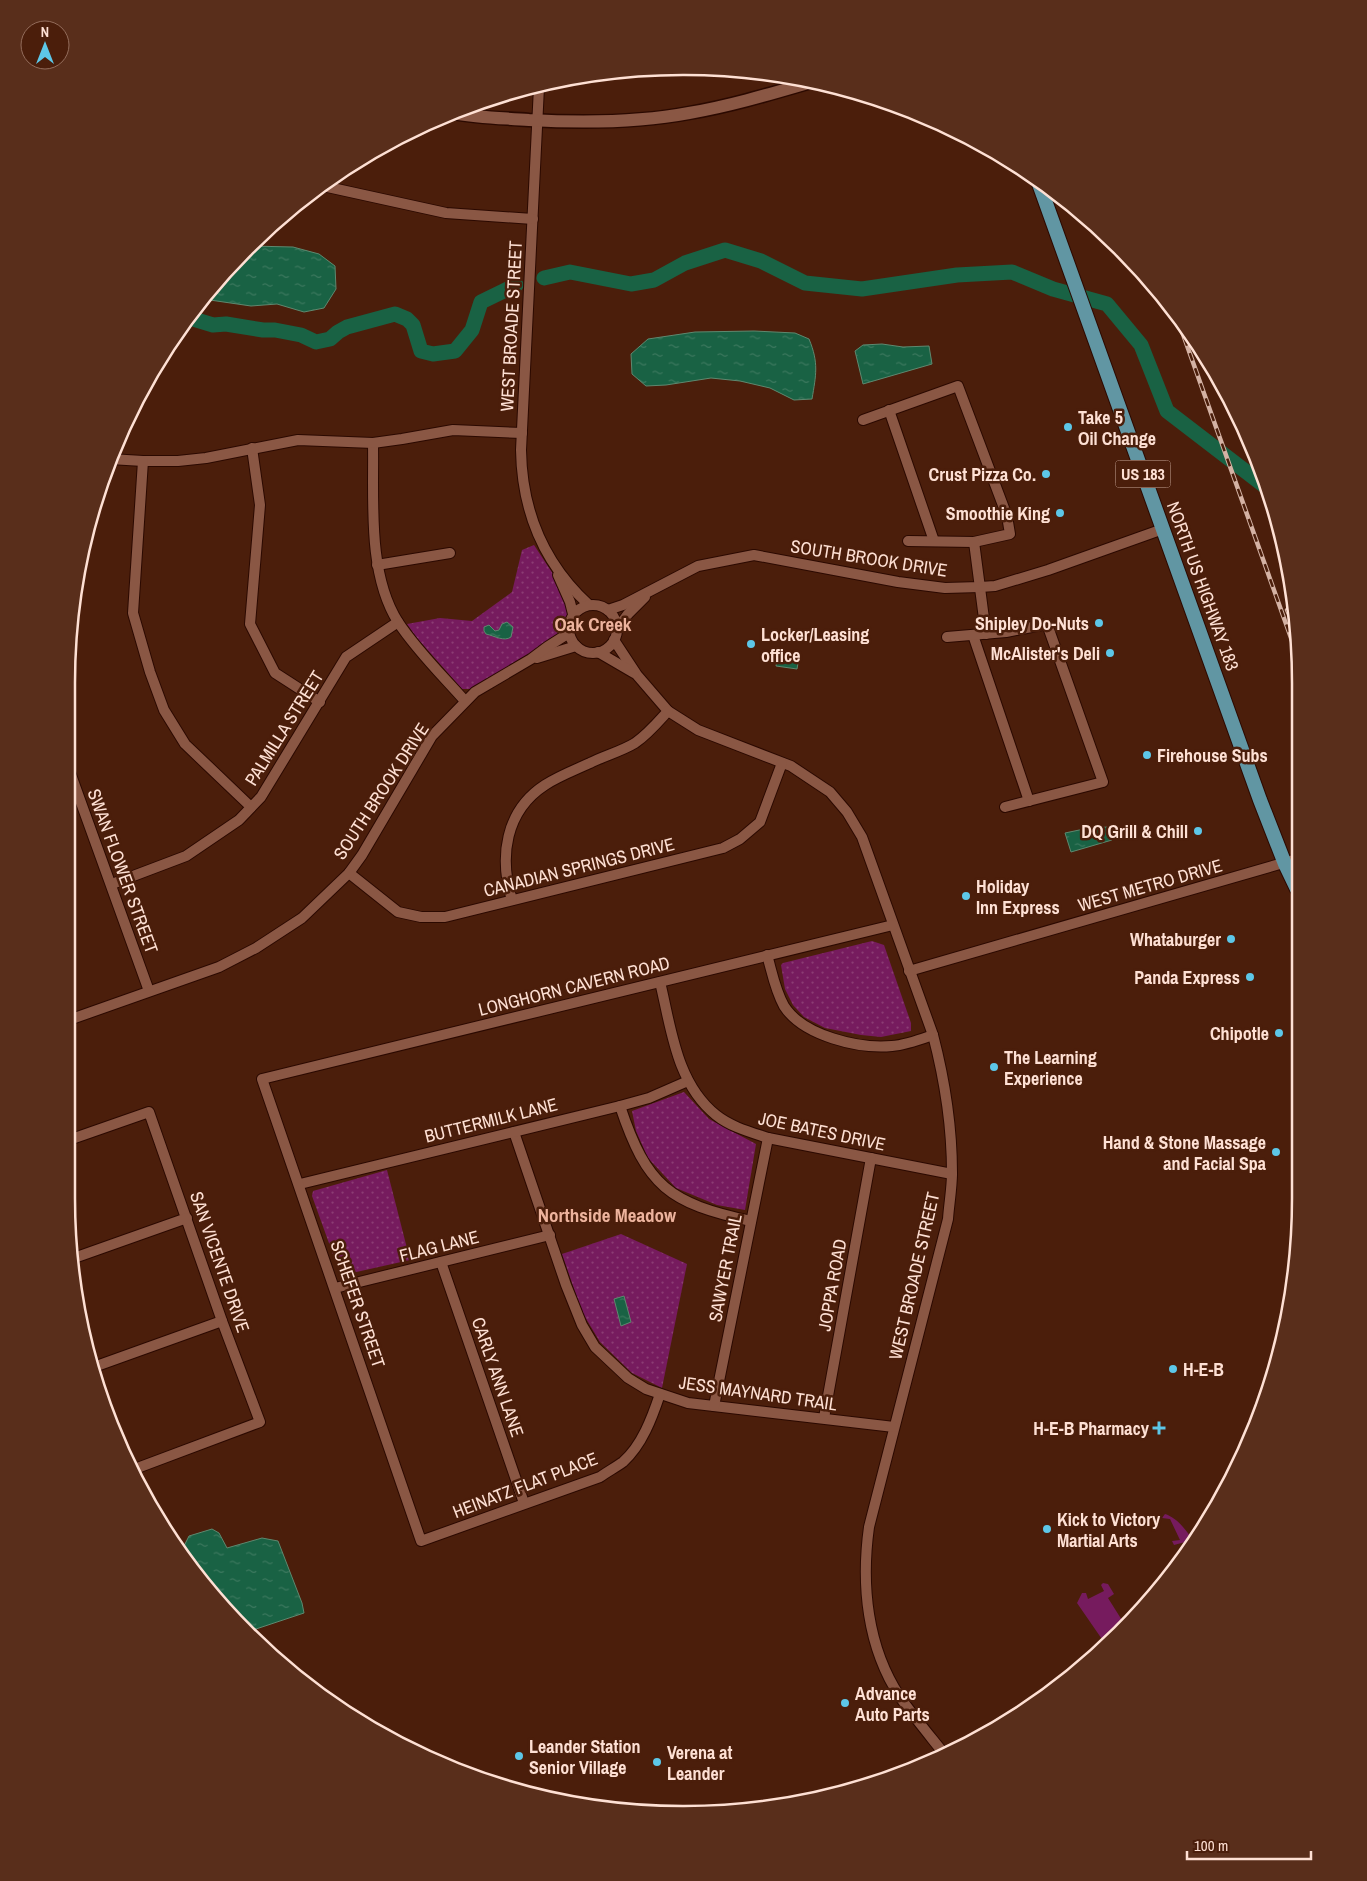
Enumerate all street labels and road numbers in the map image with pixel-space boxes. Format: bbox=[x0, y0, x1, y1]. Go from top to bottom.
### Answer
street label: WEST BROADE STREET bbox=[494, 240, 528, 412]
road number: US 183 bbox=[1116, 460, 1170, 488]
street label: NORTH US HIGHWAY 183 bbox=[1161, 498, 1245, 674]
street label: SOUTH BROOK DRIVE bbox=[789, 533, 949, 583]
street label: PALMILLA STREET bbox=[239, 666, 329, 790]
street label: SOUTH BROOK DRIVE bbox=[327, 718, 435, 864]
street label: SWAN FLOWER STREET bbox=[82, 785, 164, 957]
street label: CANADIAN SPRINGS DRIVE bbox=[481, 831, 677, 903]
street label: WEST METRO DRIVE bbox=[1075, 852, 1225, 918]
street label: LONGHORN CAVERN ROAD bbox=[476, 950, 672, 1022]
street label: BUTTERMILK LANE bbox=[422, 1091, 560, 1149]
street label: JOE BATES DRIVE bbox=[756, 1105, 888, 1157]
street label: SAN VICENTE DRIVE bbox=[184, 1188, 256, 1336]
street label: WEST BROADE STREET bbox=[883, 1190, 945, 1362]
street label: SAWYER TRAIL bbox=[702, 1212, 748, 1324]
street label: FLAG LANE bbox=[397, 1224, 481, 1268]
street label: SCHEFER STREET bbox=[325, 1237, 391, 1371]
street label: JOPPA ROAD bbox=[812, 1237, 852, 1333]
street label: CARLY ANN LANE bbox=[466, 1314, 530, 1440]
street label: JESS MAYNARD TRAIL bbox=[677, 1370, 839, 1416]
street label: HEINATZ FLAT PLACE bbox=[449, 1446, 601, 1524]

